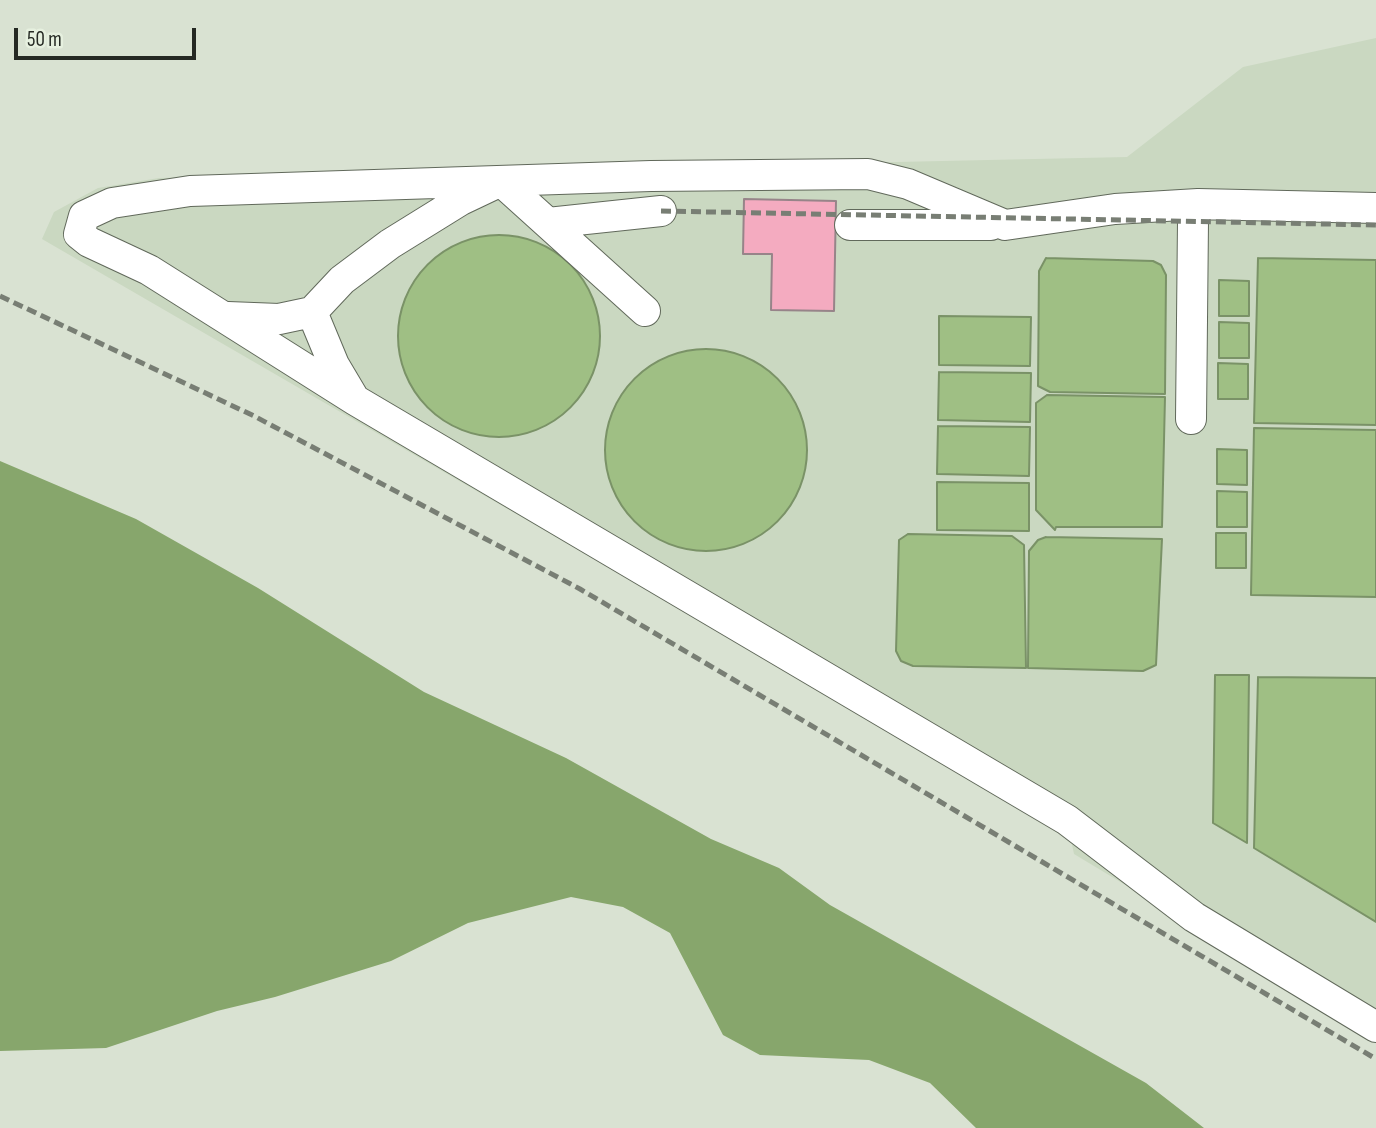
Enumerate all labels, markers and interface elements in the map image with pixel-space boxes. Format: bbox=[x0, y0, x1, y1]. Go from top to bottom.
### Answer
scale bar bbox=[18, 14, 200, 58]
text: 50 m bbox=[27, 27, 62, 52]

